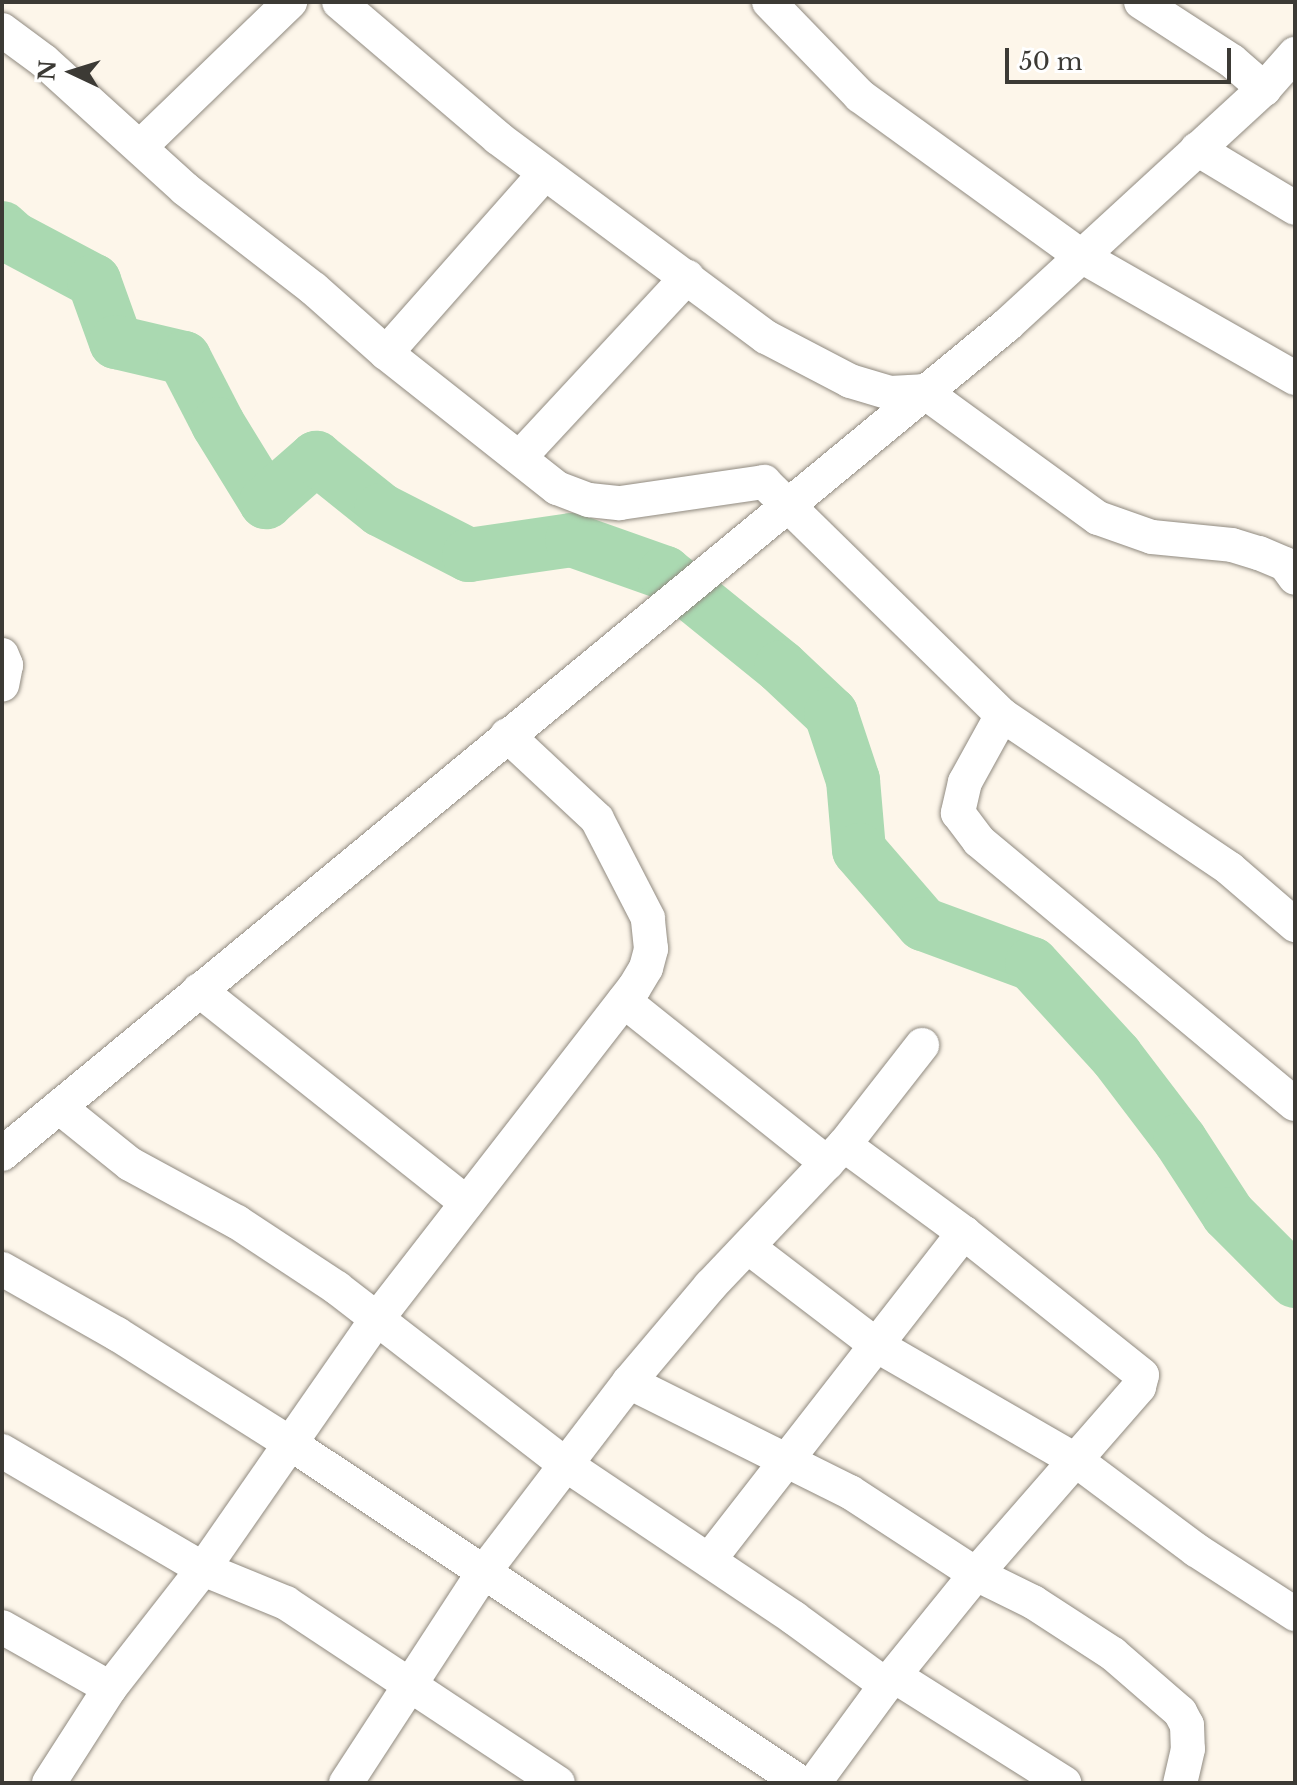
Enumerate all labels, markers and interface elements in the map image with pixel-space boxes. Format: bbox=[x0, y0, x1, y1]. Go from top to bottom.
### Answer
north arrow bbox=[32, 32, 112, 112]
scale bar bbox=[1009, 32, 1235, 82]
text: 50 m bbox=[1019, 47, 1082, 76]
text: N bbox=[33, 59, 62, 82]

